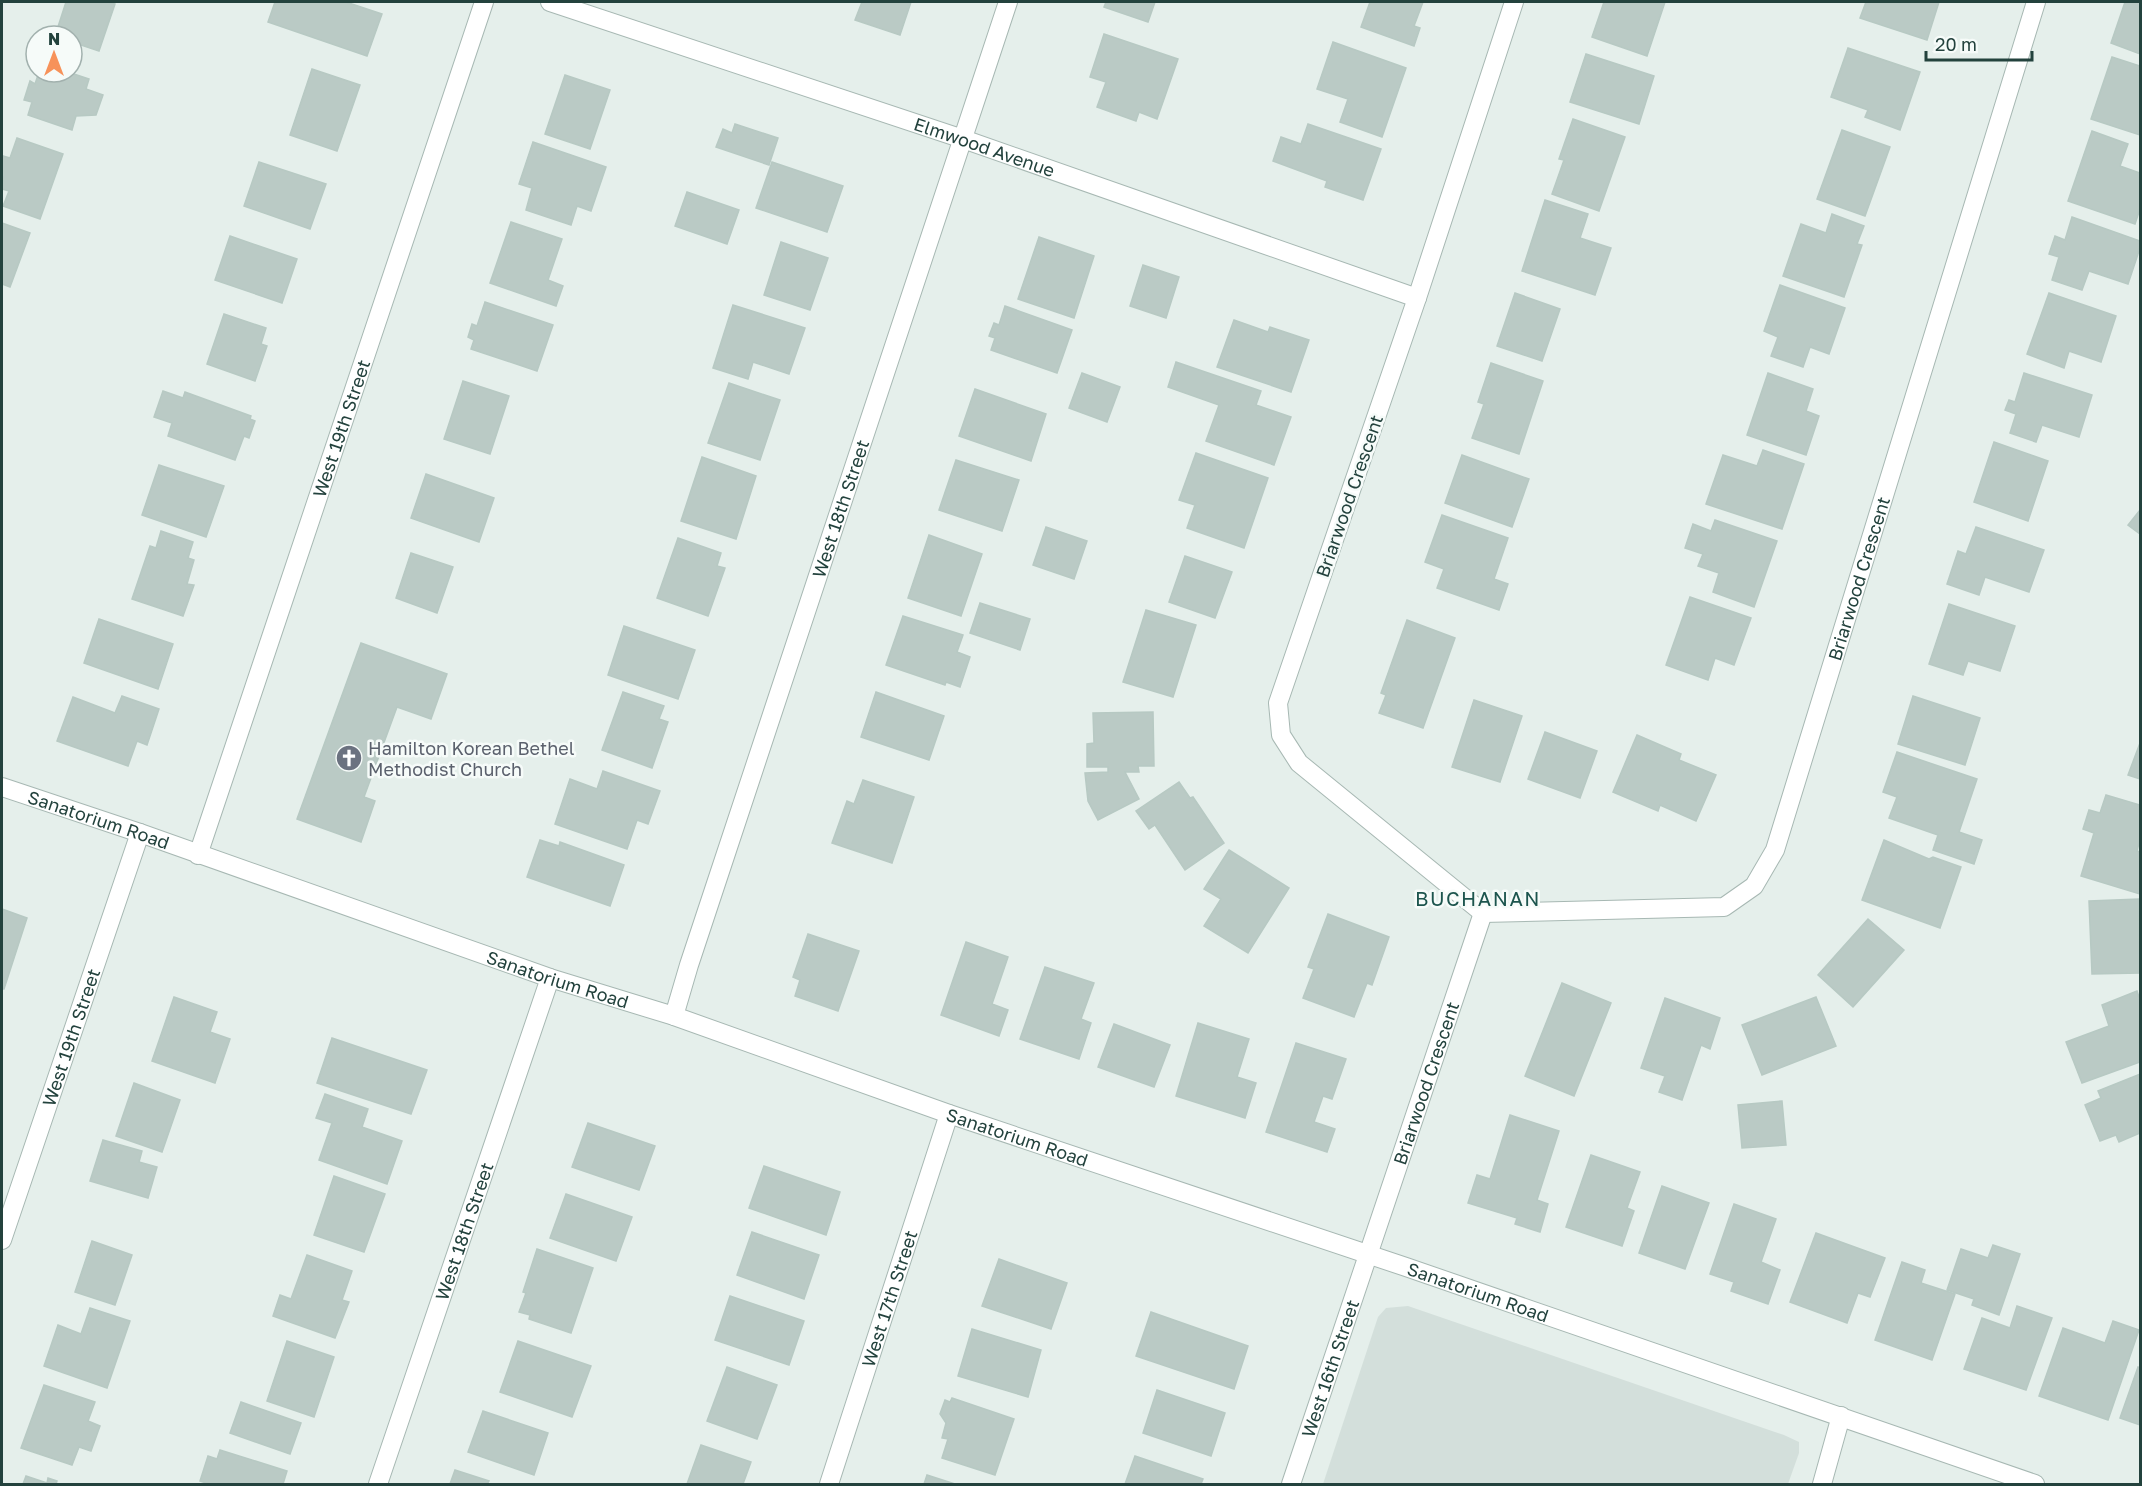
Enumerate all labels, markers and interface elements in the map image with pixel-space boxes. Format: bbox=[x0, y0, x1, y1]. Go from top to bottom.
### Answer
north arrow bbox=[24, 24, 84, 84]
scale bar bbox=[1926, 24, 2032, 62]
text: N bbox=[48, 29, 60, 49]
text: 20 m bbox=[1935, 33, 1977, 55]
street label: Elmwood Avenue bbox=[911, 113, 1058, 181]
street label: West 19th Street bbox=[308, 357, 374, 500]
street label: Briarwood Crescent bbox=[1311, 412, 1387, 580]
street label: West 18th Street bbox=[807, 437, 873, 580]
street label: Briarwood Crescent bbox=[1823, 494, 1894, 663]
place label: Hamilton Korean Bethel Methodist Church bbox=[368, 737, 575, 780]
church icon: Hamilton Korean Bethel Methodist Church bbox=[334, 743, 364, 773]
street label: Sanatorium Road bbox=[25, 785, 173, 854]
district label: BUCHANAN bbox=[1415, 886, 1541, 910]
street label: Sanatorium Road bbox=[484, 945, 631, 1012]
street label: West 19th Street bbox=[37, 966, 104, 1109]
street label: Briarwood Crescent bbox=[1388, 999, 1463, 1167]
street label: Sanatorium Road bbox=[944, 1103, 1091, 1171]
street label: West 18th Street bbox=[430, 1159, 498, 1303]
street label: West 17th Street bbox=[857, 1227, 922, 1370]
street label: Sanatorium Road bbox=[1404, 1257, 1552, 1326]
street label: West 16th Street bbox=[1297, 1297, 1363, 1440]

